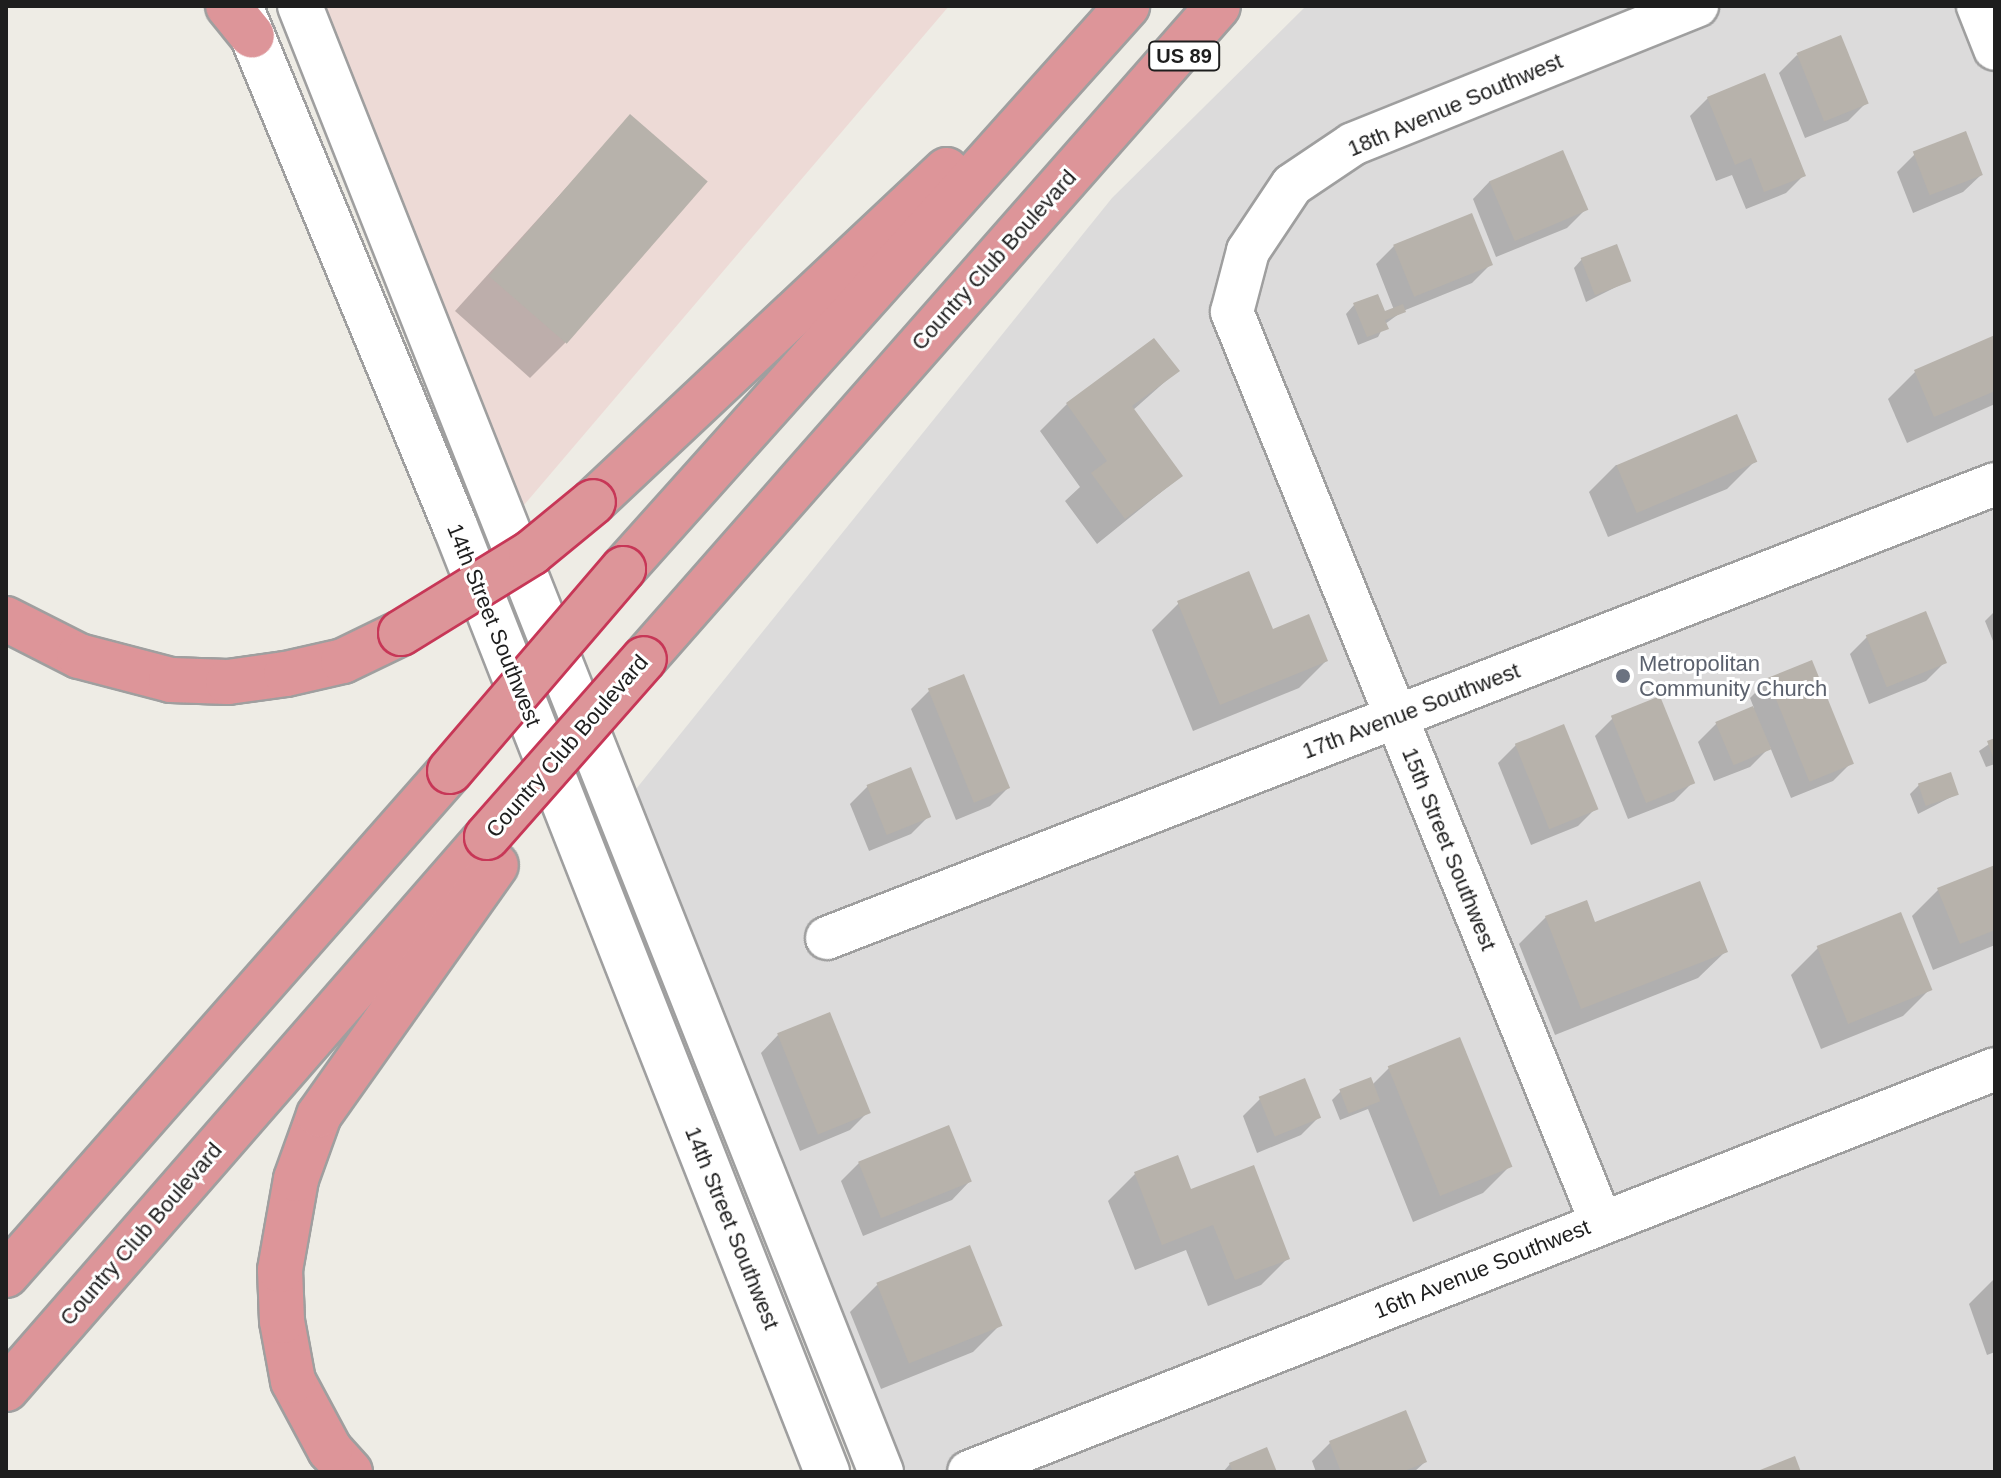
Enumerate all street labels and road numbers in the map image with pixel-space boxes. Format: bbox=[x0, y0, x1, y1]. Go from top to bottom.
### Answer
road number: US 89 bbox=[1148, 40, 1220, 72]
street label: 18th Avenue Southwest bbox=[1343, 48, 1567, 162]
street label: Country Club Boulevard bbox=[906, 164, 1082, 356]
street label: 14th Street Southwest bbox=[441, 520, 547, 730]
street label: Country Club Boulevard bbox=[480, 649, 654, 843]
street label: 17th Avenue Southwest bbox=[1298, 657, 1524, 765]
street label: 15th Street Southwest bbox=[1396, 744, 1502, 954]
street label: 14th Street Southwest bbox=[679, 1123, 785, 1333]
street label: Country Club Boulevard bbox=[54, 1137, 228, 1331]
street label: 16th Avenue Southwest bbox=[1370, 1213, 1594, 1325]

